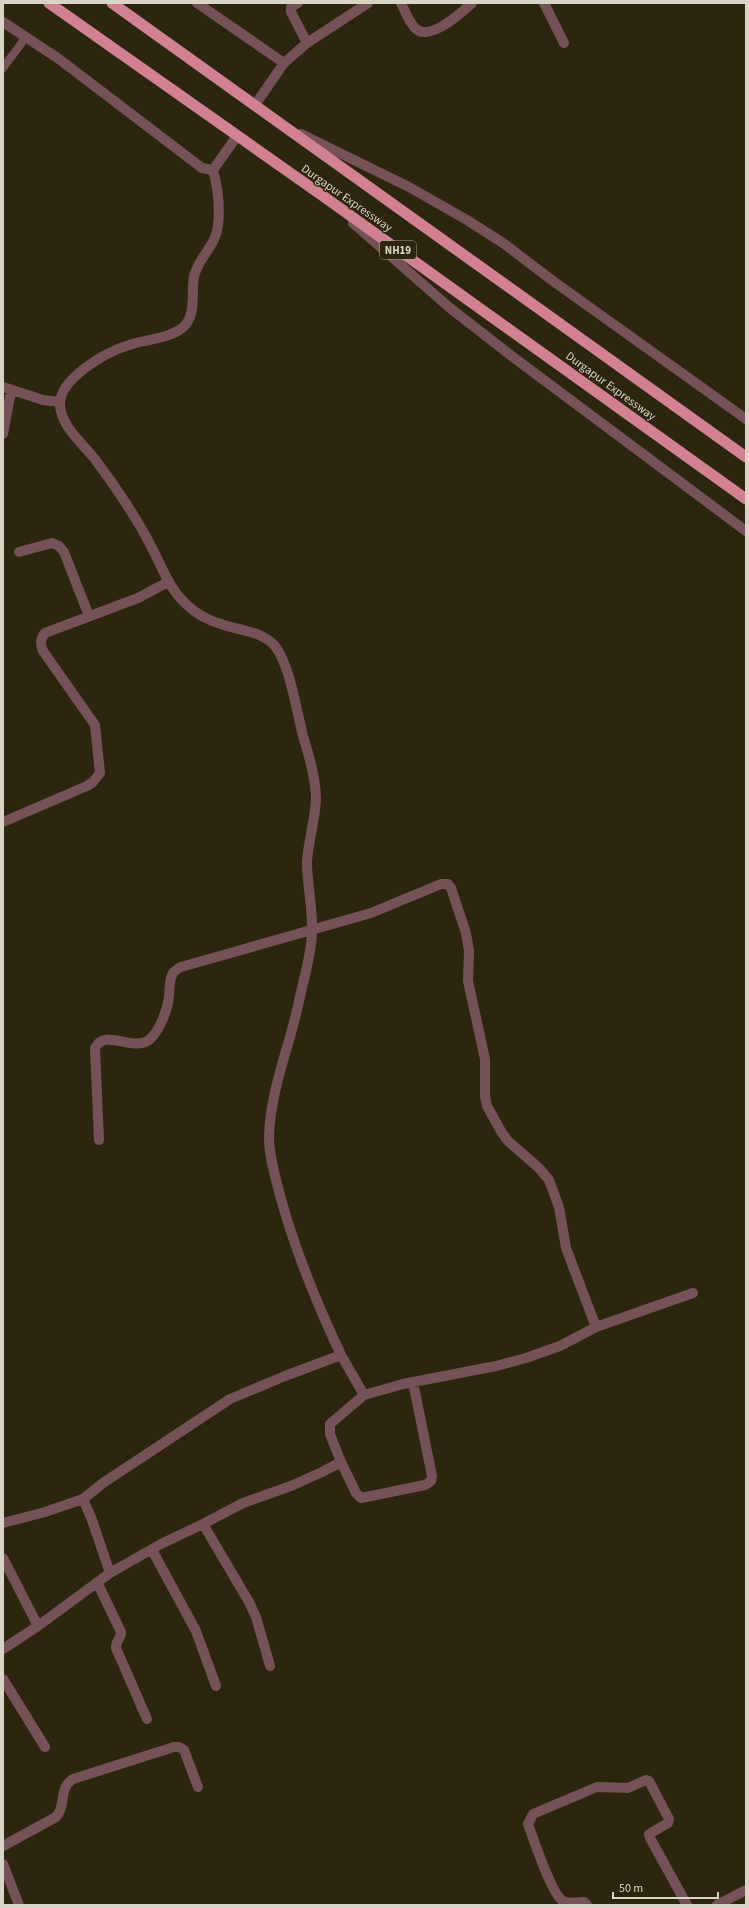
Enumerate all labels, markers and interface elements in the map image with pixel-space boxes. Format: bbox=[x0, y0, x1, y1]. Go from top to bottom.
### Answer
street label: Durgapur Expressway bbox=[298, 161, 396, 237]
road number: NH19 bbox=[380, 241, 416, 259]
street label: Durgapur Expressway bbox=[562, 348, 660, 425]
scale bar bbox=[613, 1874, 718, 1900]
text: 50 m bbox=[619, 1880, 643, 1897]

